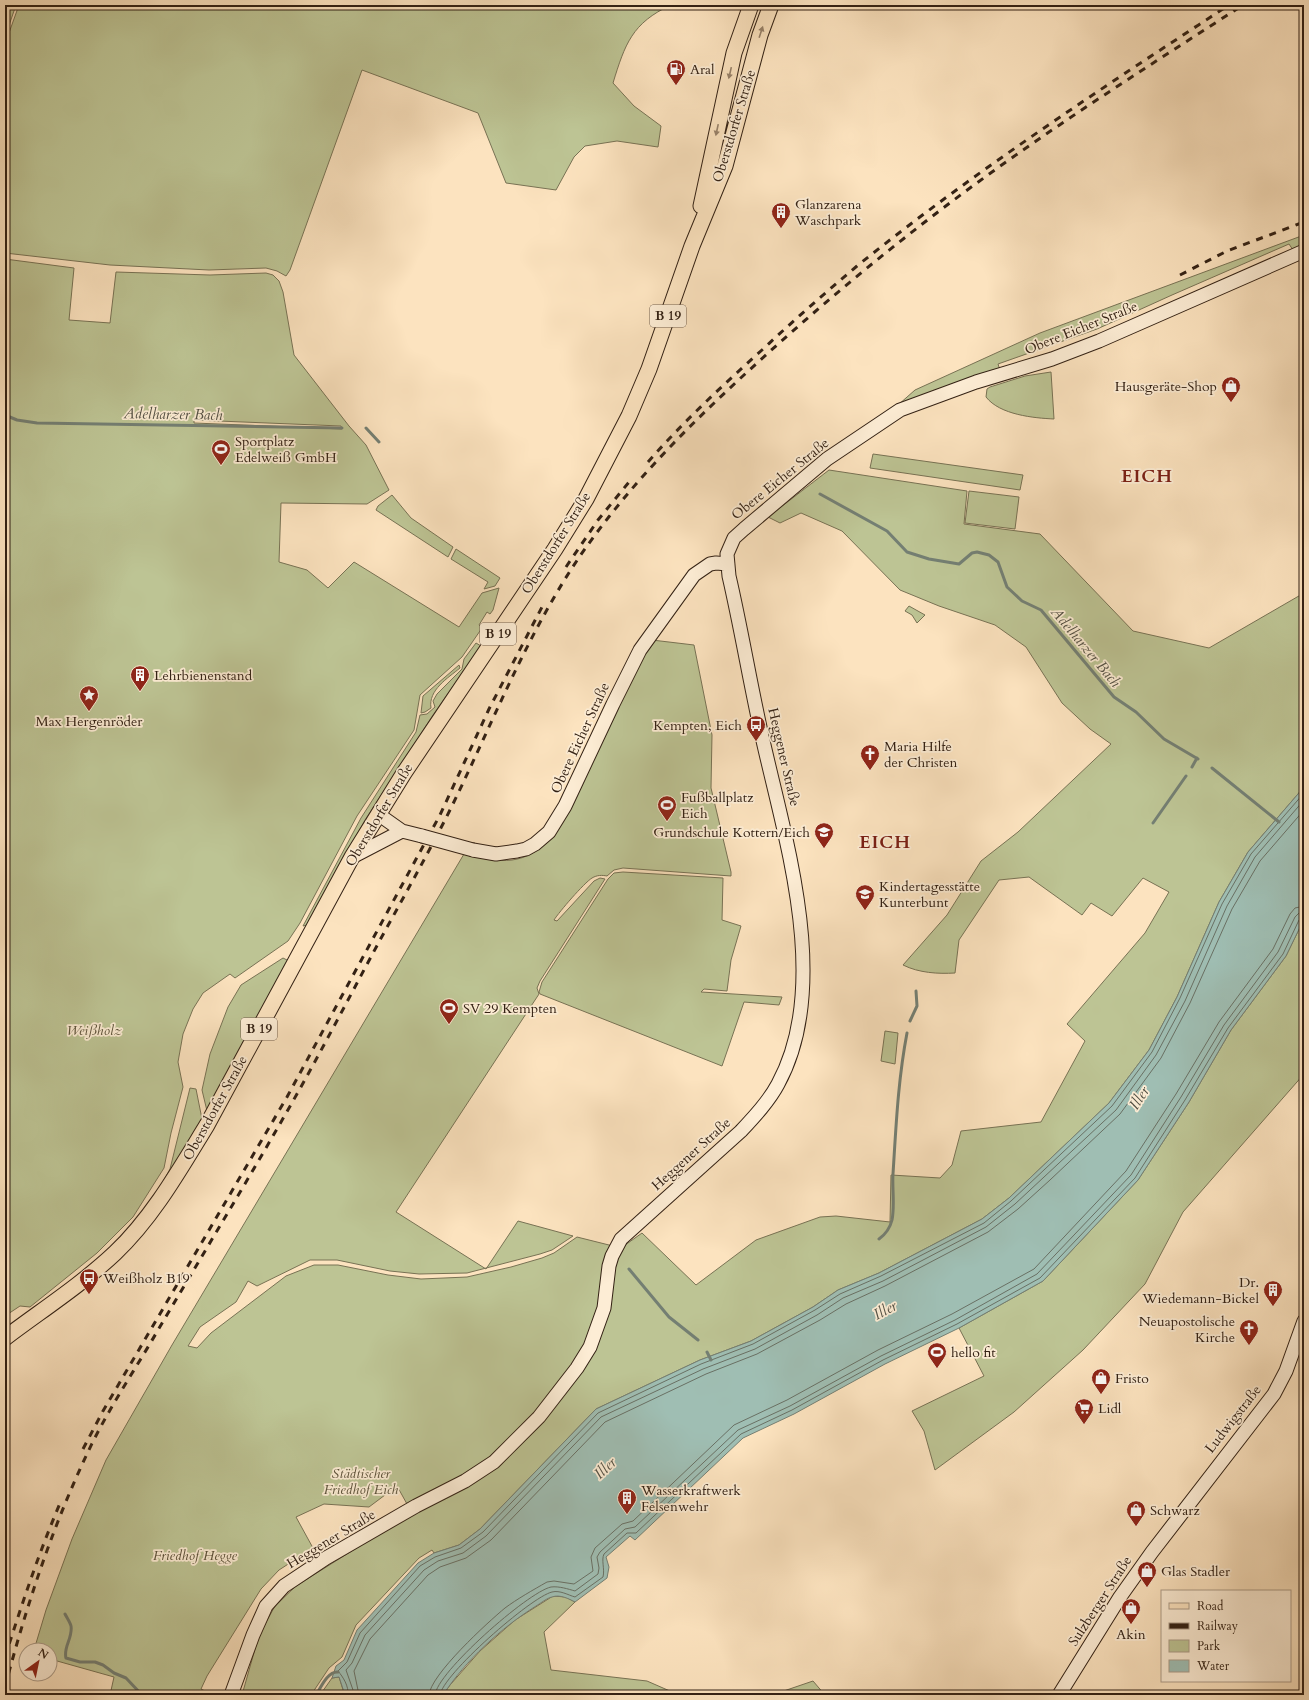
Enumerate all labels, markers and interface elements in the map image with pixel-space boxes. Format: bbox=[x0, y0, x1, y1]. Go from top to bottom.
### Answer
one-way arrow bbox=[758, 26, 764, 38]
fuel station icon: Aral bbox=[665, 58, 687, 86]
place label: Aral bbox=[690, 60, 715, 79]
street label: Oberstdorfer Straße bbox=[708, 67, 760, 185]
one-way arrow bbox=[726, 67, 732, 79]
one-way arrow bbox=[713, 124, 719, 137]
place label: Glanzarena Waschpark bbox=[794, 195, 862, 230]
building icon: Glanzarena Waschpark bbox=[770, 201, 792, 229]
street label: Obere Eicher Straße bbox=[1022, 297, 1140, 359]
road number: B 19 bbox=[650, 305, 686, 327]
shop icon: Hausgeräte-Shop bbox=[1220, 375, 1242, 403]
place label: Hausgeräte-Shop bbox=[1115, 377, 1217, 396]
water label: Adelharzer Bach bbox=[122, 403, 223, 425]
place label: Sportplatz Edelweiß GmbH bbox=[235, 432, 337, 467]
street label: Obere Eicher Straße bbox=[727, 434, 833, 524]
sports icon: Sportplatz Edelweiß GmbH bbox=[210, 438, 232, 466]
district label: EICH bbox=[1121, 464, 1173, 489]
street label: Oberstdorfer Straße bbox=[517, 488, 595, 598]
water label: Adelharzer Bach bbox=[1046, 602, 1126, 692]
road number: B 19 bbox=[480, 623, 516, 645]
building icon: Lehrbienenstand bbox=[129, 664, 151, 692]
place label: Lehrbienenstand bbox=[154, 666, 253, 685]
street label: Obere Eicher Straße bbox=[546, 679, 614, 797]
place icon: Max Hergenröder bbox=[78, 684, 100, 712]
street label: Heggener Straße bbox=[763, 706, 805, 808]
place label: Max Hergenröder bbox=[36, 712, 143, 731]
bus stop icon: Kempten, Eich bbox=[745, 714, 767, 742]
place label: Kempten, Eich bbox=[653, 716, 742, 735]
place label: Maria Hilfe der Christen bbox=[884, 737, 958, 772]
church icon: Maria Hilfe der Christen bbox=[859, 743, 881, 771]
street label: Oberstdorfer Straße bbox=[341, 760, 417, 870]
place label: Fußballplatz Eich bbox=[681, 788, 754, 823]
sports icon: Fußballplatz Eich bbox=[656, 794, 678, 822]
school or university icon: Grundschule Kottern/Eich bbox=[813, 821, 835, 849]
place label: Grundschule Kottern/Eich bbox=[653, 823, 810, 842]
district label: EICH bbox=[859, 830, 911, 855]
place label: Kindertagesstätte Kunterbunt bbox=[879, 877, 980, 912]
school or university icon: Kindertagesstätte Kunterbunt bbox=[854, 883, 876, 911]
sports icon: SV 29 Kempten bbox=[438, 997, 460, 1025]
place label: SV 29 Kempten bbox=[463, 999, 557, 1018]
road number: B 19 bbox=[241, 1018, 277, 1040]
park label: Weißholz bbox=[66, 1021, 122, 1040]
street label: Oberstdorfer Straße bbox=[178, 1052, 252, 1164]
water label: Iller bbox=[1124, 1082, 1154, 1113]
street label: Heggener Straße bbox=[647, 1113, 735, 1195]
bus stop icon: Weißholz B19 bbox=[78, 1267, 100, 1295]
place label: Weißholz B19 bbox=[102, 1269, 190, 1288]
place label: Dr. Wiedemann-Bickel bbox=[1141, 1273, 1259, 1308]
building icon: Dr. Wiedemann-Bickel bbox=[1262, 1279, 1284, 1307]
water label: Iller bbox=[870, 1295, 901, 1324]
place label: Neuapostolische Kirche bbox=[1139, 1312, 1235, 1347]
church icon: Neuapostolische Kirche bbox=[1238, 1318, 1260, 1346]
sports icon: hello fit bbox=[926, 1341, 948, 1369]
place label: hello fit bbox=[951, 1343, 996, 1362]
shop icon: Fristo bbox=[1090, 1367, 1112, 1395]
place label: Fristo bbox=[1115, 1369, 1149, 1388]
street label: Ludwigstraße bbox=[1200, 1381, 1266, 1457]
supermarket icon: Lidl bbox=[1073, 1397, 1095, 1425]
place label: Lidl bbox=[1098, 1399, 1122, 1418]
water label: Iller bbox=[589, 1452, 621, 1483]
park label: Städtischer Friedhof Eich bbox=[324, 1464, 399, 1499]
place label: Wasserkraftwerk Felsenwehr bbox=[640, 1481, 741, 1516]
building icon: Wasserkraftwerk Felsenwehr bbox=[616, 1487, 638, 1515]
shop icon: Schwarz bbox=[1125, 1499, 1147, 1527]
place label: Schwarz bbox=[1150, 1501, 1200, 1520]
street label: Heggener Straße bbox=[283, 1505, 379, 1573]
park label: Friedhof Hegge bbox=[153, 1546, 238, 1565]
street label: Sulzberger Straße bbox=[1064, 1552, 1136, 1650]
shop icon: Glas Stadler bbox=[1136, 1560, 1158, 1588]
place label: Glas Stadler bbox=[1161, 1562, 1231, 1581]
legend bbox=[1161, 1590, 1291, 1682]
shop icon: Akin bbox=[1120, 1597, 1142, 1625]
text: Road bbox=[1197, 1598, 1224, 1614]
text: Railway bbox=[1197, 1618, 1239, 1634]
place label: Akin bbox=[1116, 1625, 1146, 1644]
text: Park bbox=[1197, 1638, 1221, 1654]
north arrow bbox=[18, 1642, 58, 1682]
text: N bbox=[35, 1645, 52, 1663]
text: Water bbox=[1196, 1658, 1230, 1674]

